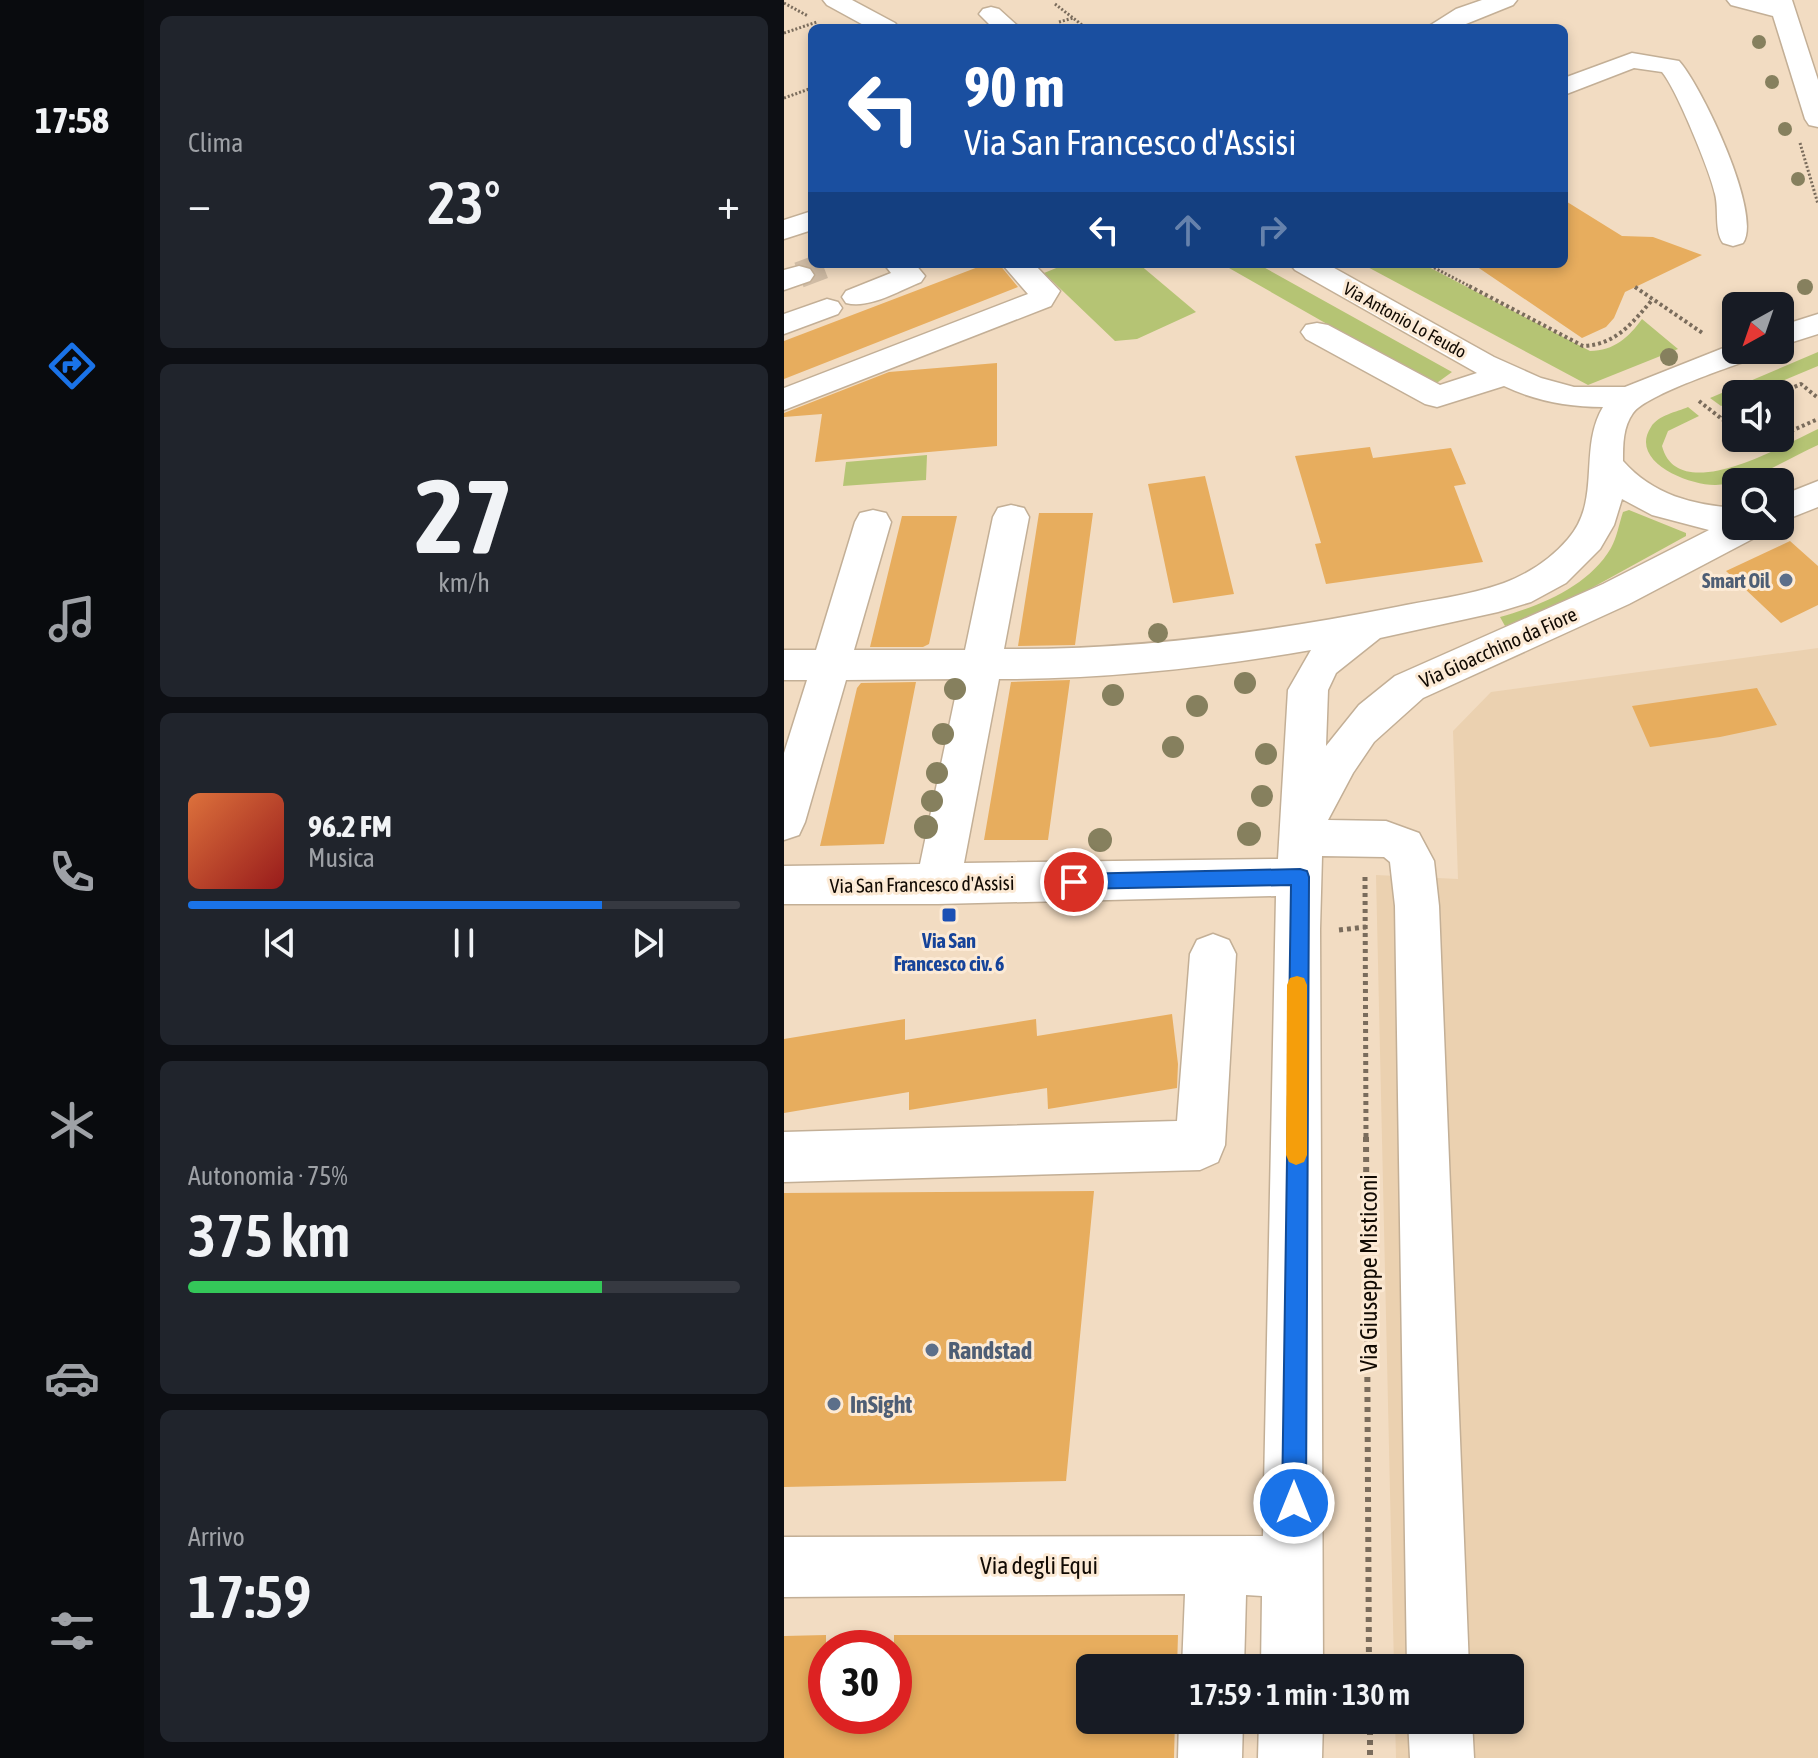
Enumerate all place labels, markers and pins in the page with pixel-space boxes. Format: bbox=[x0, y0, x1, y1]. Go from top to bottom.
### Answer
place label: Smart Oil bbox=[1702, 569, 1771, 592]
marker: Smart Oil bbox=[1777, 571, 1795, 589]
pin bbox=[1040, 848, 1108, 916]
marker: Via San Francesco civ. 6 bbox=[940, 906, 958, 924]
place label: Via San Francesco civ. 6 bbox=[894, 929, 1004, 975]
place label: Randstad bbox=[948, 1337, 1032, 1364]
marker: Randstad bbox=[923, 1341, 941, 1359]
place label: InSight bbox=[850, 1391, 912, 1418]
marker: InSight bbox=[825, 1395, 843, 1413]

